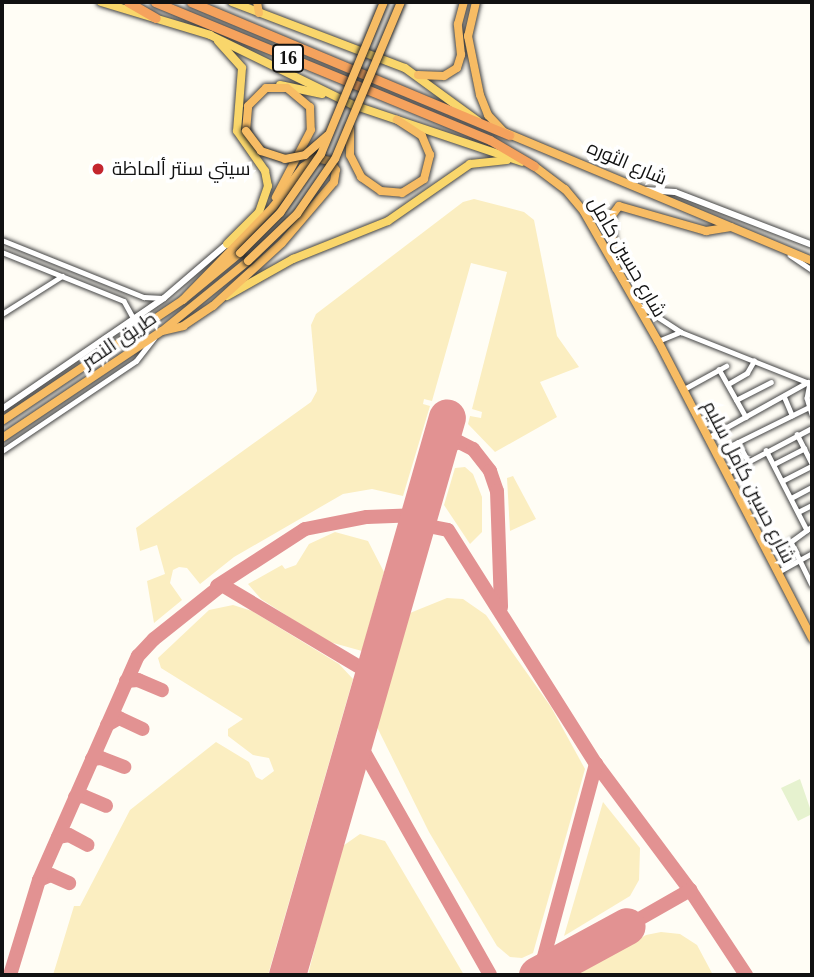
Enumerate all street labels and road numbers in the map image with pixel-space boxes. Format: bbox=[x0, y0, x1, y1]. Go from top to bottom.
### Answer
road number: 16 bbox=[270, 44, 306, 72]
street label: شارع الثوره bbox=[584, 136, 670, 190]
street label: شارع حسين كامل bbox=[583, 193, 671, 321]
street label: طريق النصر bbox=[77, 307, 161, 373]
street label: شارع حسين كامل سليم bbox=[698, 397, 800, 567]

